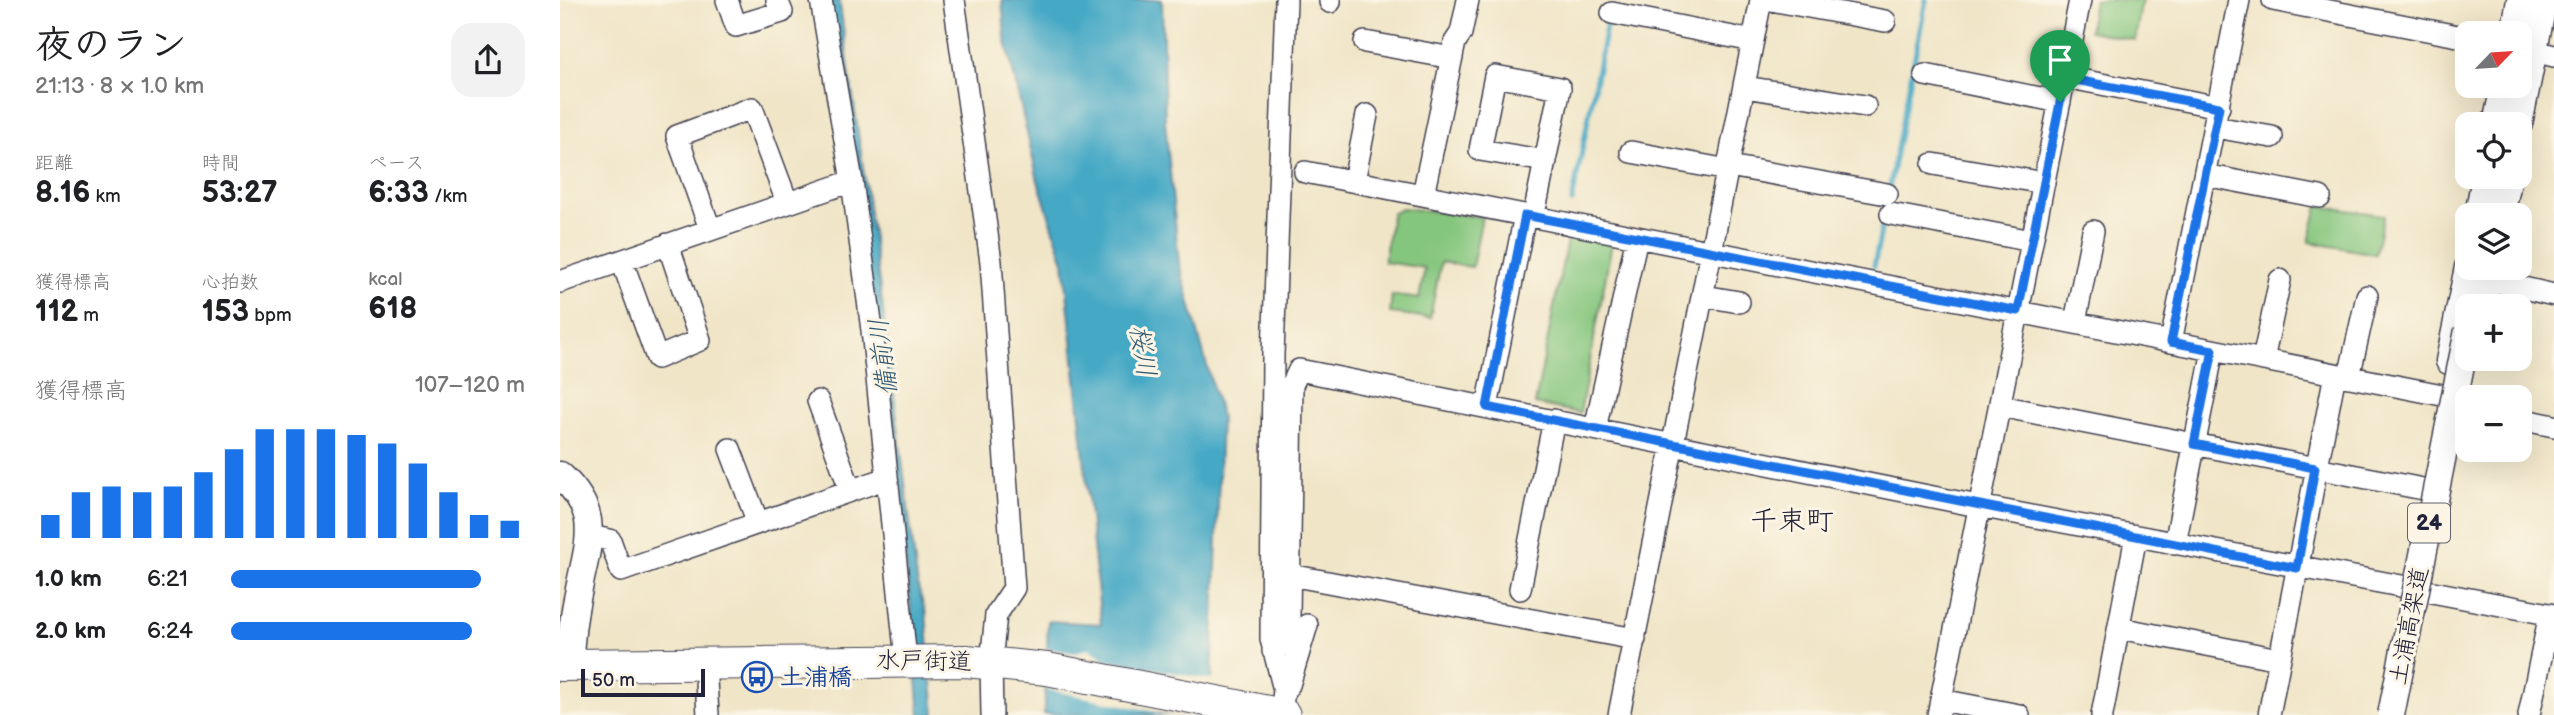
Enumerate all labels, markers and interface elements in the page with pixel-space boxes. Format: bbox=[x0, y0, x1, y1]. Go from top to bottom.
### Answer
north arrow bbox=[2455, 21, 2532, 98]
map controls bbox=[2455, 21, 2532, 462]
text: 夜のラン bbox=[35, 23, 187, 68]
button: share bbox=[451, 23, 525, 97]
pin bbox=[2030, 30, 2090, 102]
icon: arrive bbox=[2041, 41, 2079, 79]
text: 21:13 · 8 × 1.0 km bbox=[35, 72, 204, 100]
button: locate bbox=[2455, 112, 2532, 189]
text: 距離 bbox=[35, 152, 73, 175]
text: 時間 bbox=[202, 152, 240, 175]
text: ペース bbox=[368, 152, 424, 175]
text: 8.16 bbox=[35, 175, 90, 211]
text: 53:27 bbox=[202, 175, 277, 211]
text: 6:33 bbox=[368, 175, 429, 211]
text: km bbox=[90, 185, 121, 208]
text: /km bbox=[429, 185, 468, 208]
button: layers bbox=[2455, 203, 2532, 280]
text: kcal bbox=[368, 268, 402, 291]
text: 獲得標高 bbox=[35, 271, 111, 294]
text: 心拍数 bbox=[202, 271, 259, 294]
text: 618 bbox=[368, 291, 417, 327]
text: 112 bbox=[35, 294, 78, 330]
text: 153 bbox=[202, 294, 249, 330]
button: + bbox=[2455, 294, 2532, 371]
text: m bbox=[78, 304, 99, 327]
text: bpm bbox=[249, 304, 292, 327]
water label: 備前川 bbox=[864, 316, 904, 398]
water label: 桜川 bbox=[1123, 323, 1161, 379]
text: 107–120 m bbox=[415, 371, 525, 399]
text: 獲得標高 bbox=[35, 377, 127, 405]
button: − bbox=[2455, 385, 2532, 462]
road number: 24 bbox=[2408, 503, 2450, 542]
district label: 千束町 bbox=[1750, 505, 1834, 538]
street label: 土浦高架道 bbox=[2383, 564, 2435, 688]
text: 1.0 km bbox=[35, 565, 102, 593]
text: 6:21 bbox=[147, 565, 188, 593]
text: 2.0 km bbox=[35, 617, 106, 645]
text: 6:24 bbox=[147, 617, 193, 645]
street label: 水戸街道 bbox=[876, 646, 972, 676]
bus stop icon: 土浦橋 bbox=[740, 660, 774, 694]
place label: 土浦橋 bbox=[780, 663, 852, 692]
scale bar bbox=[581, 666, 705, 698]
text: 50 m bbox=[592, 669, 635, 692]

